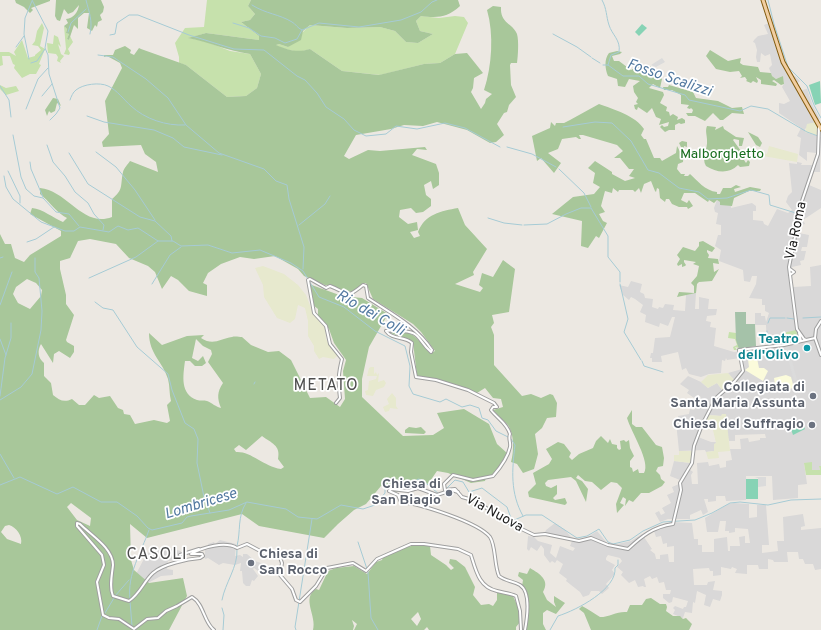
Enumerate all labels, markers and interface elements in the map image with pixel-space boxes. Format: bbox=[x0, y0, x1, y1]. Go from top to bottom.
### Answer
water label: Fosso Scalizzi bbox=[624, 56, 714, 102]
park label: Malborghetto bbox=[680, 147, 764, 163]
street label: Via Roma bbox=[783, 200, 811, 262]
water label: Rio dei Colli bbox=[333, 287, 407, 341]
place label: Teatro dell'Olivo bbox=[738, 332, 799, 364]
marker: Teatro dell'Olivo bbox=[802, 343, 812, 353]
district label: METATO bbox=[293, 377, 359, 397]
place label: Collegiata di Santa Maria Assunta bbox=[670, 380, 805, 412]
marker: Collegiata di Santa Maria Assunta bbox=[808, 391, 818, 401]
place label: Chiesa del Suffragio bbox=[673, 417, 804, 433]
marker: Chiesa del Suffragio bbox=[807, 420, 817, 430]
place label: Chiesa di San Biagio bbox=[371, 477, 441, 510]
water label: Lombricese bbox=[163, 485, 239, 525]
marker: Chiesa di San Biagio bbox=[444, 488, 454, 498]
street label: Via Nuova bbox=[462, 491, 526, 537]
district label: CASOLI bbox=[126, 546, 188, 566]
place label: Chiesa di San Rocco bbox=[259, 547, 328, 580]
marker: Chiesa di San Rocco bbox=[246, 558, 256, 568]

